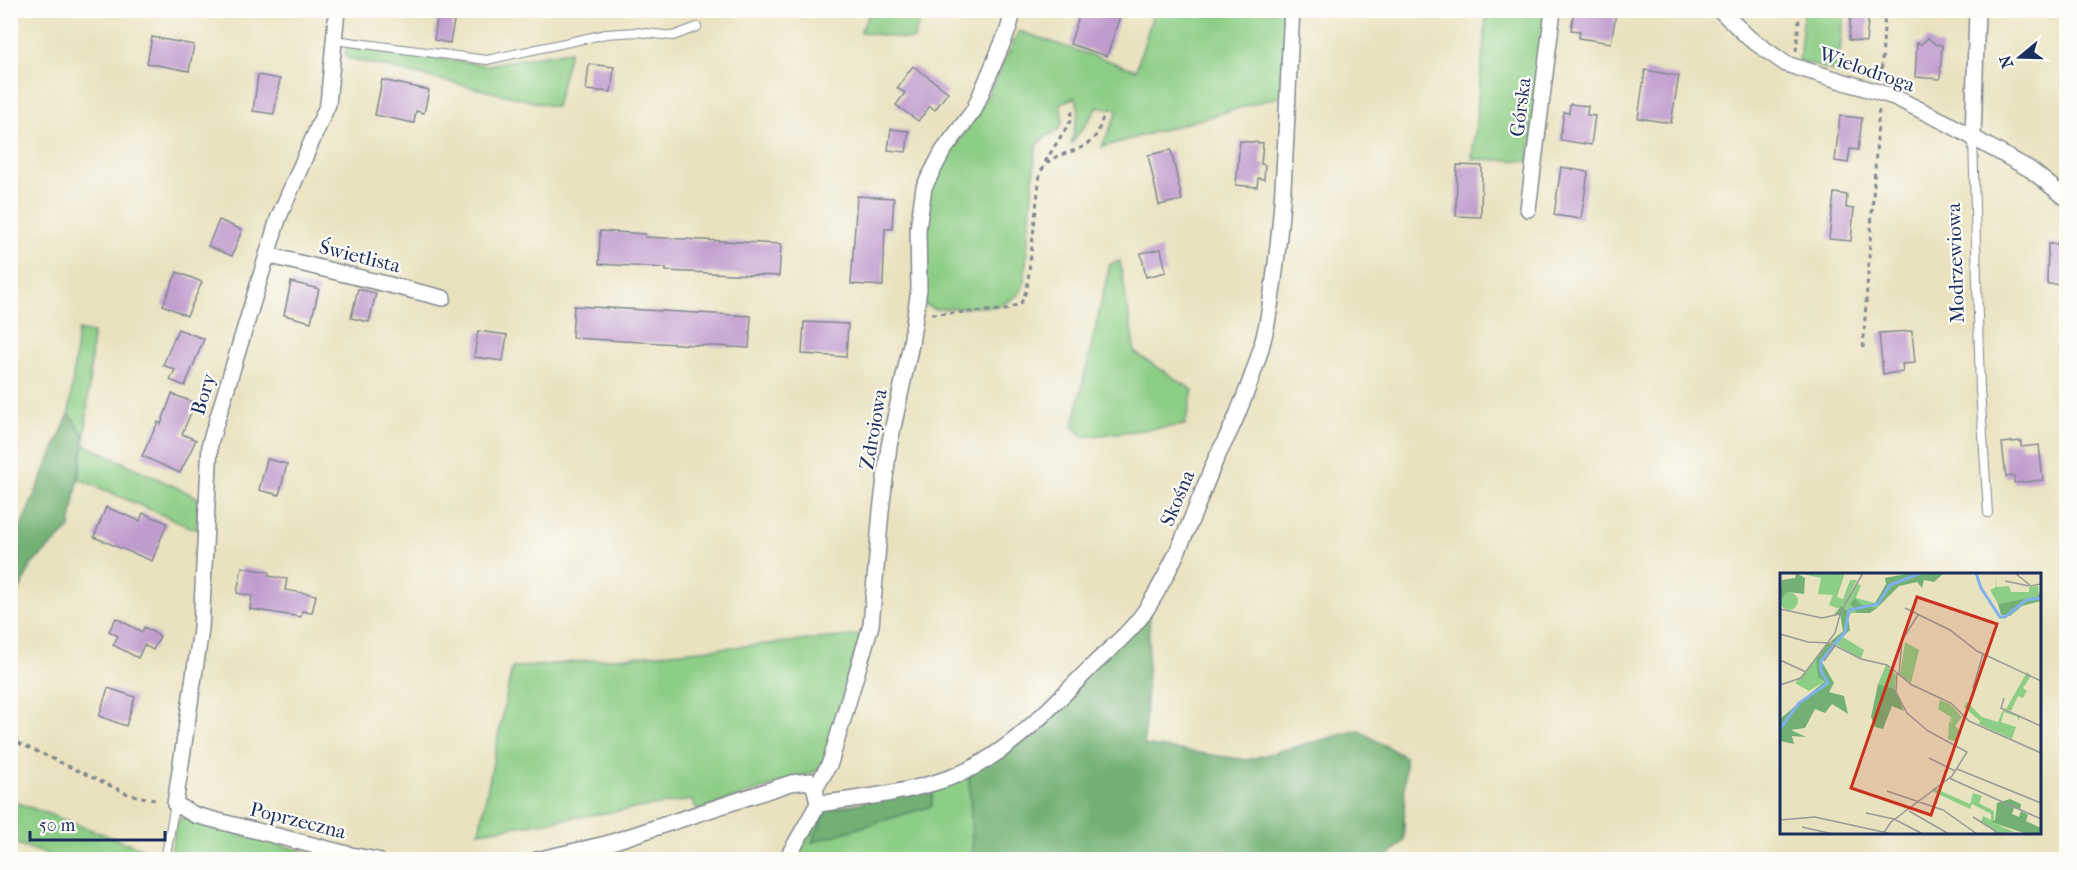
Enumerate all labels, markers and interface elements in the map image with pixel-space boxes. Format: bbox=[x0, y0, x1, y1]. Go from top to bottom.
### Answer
north arrow bbox=[1990, 27, 2050, 87]
street label: Wielodroga bbox=[1815, 42, 1919, 97]
text: N bbox=[1995, 52, 2017, 71]
street label: Górska bbox=[1505, 75, 1536, 138]
street label: Modrzewiowa bbox=[1942, 202, 1969, 324]
street label: Świetlista bbox=[317, 234, 404, 278]
street label: Bory bbox=[186, 369, 221, 418]
street label: Zdrojowa bbox=[855, 386, 892, 471]
street label: Skośna bbox=[1155, 466, 1200, 530]
inset map bbox=[1780, 573, 2041, 834]
street label: Poprzeczna bbox=[247, 797, 349, 844]
scale bar bbox=[30, 804, 165, 842]
text: 50 m bbox=[39, 815, 76, 836]

